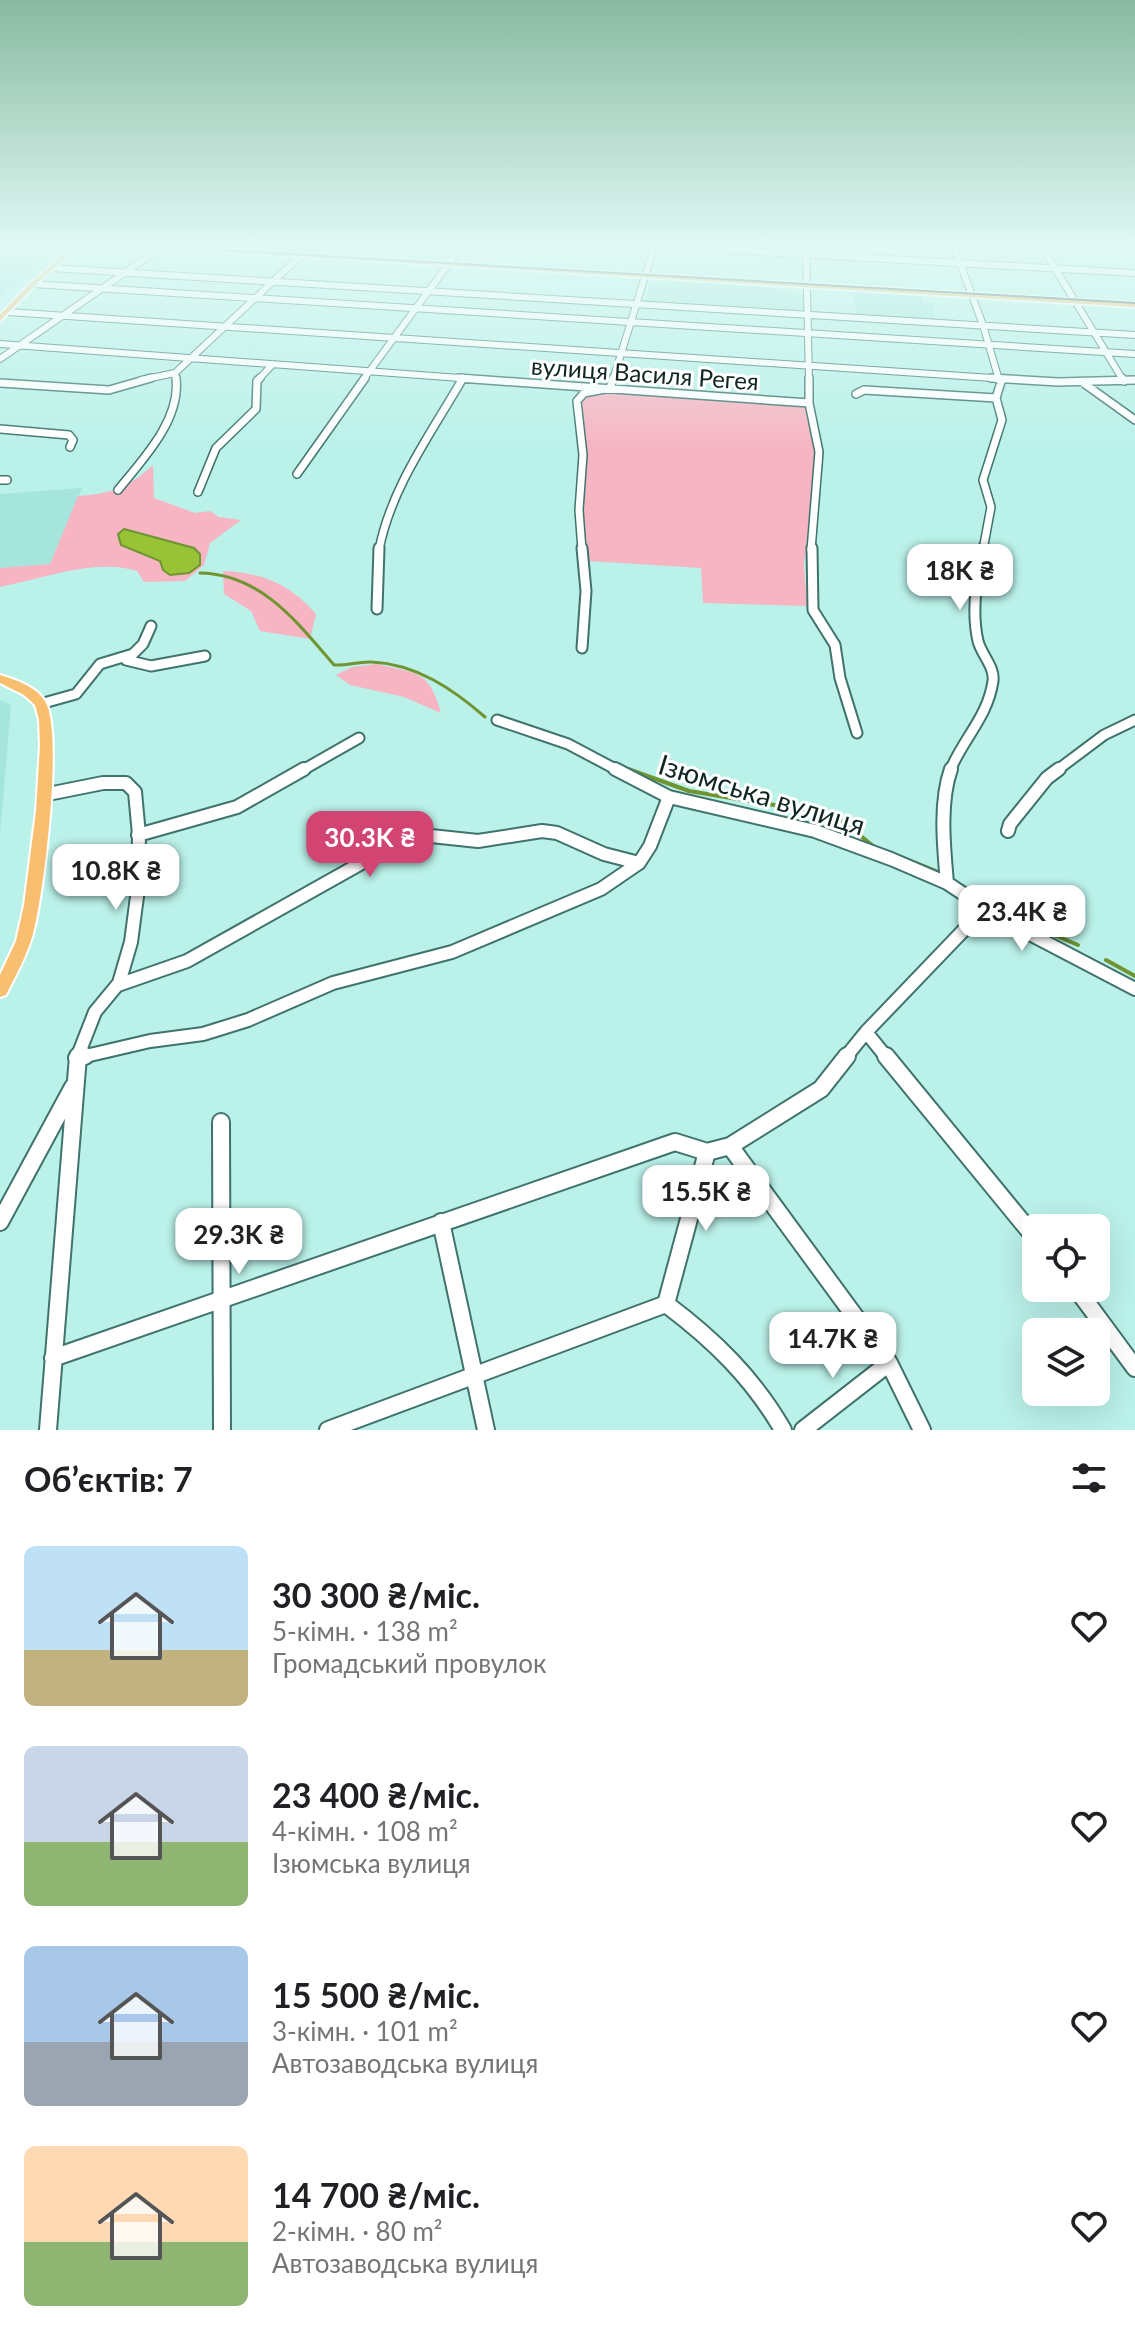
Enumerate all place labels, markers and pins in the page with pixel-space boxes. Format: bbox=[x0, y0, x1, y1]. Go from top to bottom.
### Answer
pin: 18K ₴ bbox=[904, 544, 1016, 612]
pin: 30.3K ₴ bbox=[296, 811, 444, 879]
pin: 10.8K ₴ bbox=[42, 844, 190, 912]
pin: 23.4K ₴ bbox=[948, 885, 1096, 953]
pin: 15.5K ₴ bbox=[632, 1165, 780, 1233]
pin: 29.3K ₴ bbox=[165, 1208, 313, 1276]
pin: 14.7K ₴ bbox=[759, 1312, 907, 1380]

